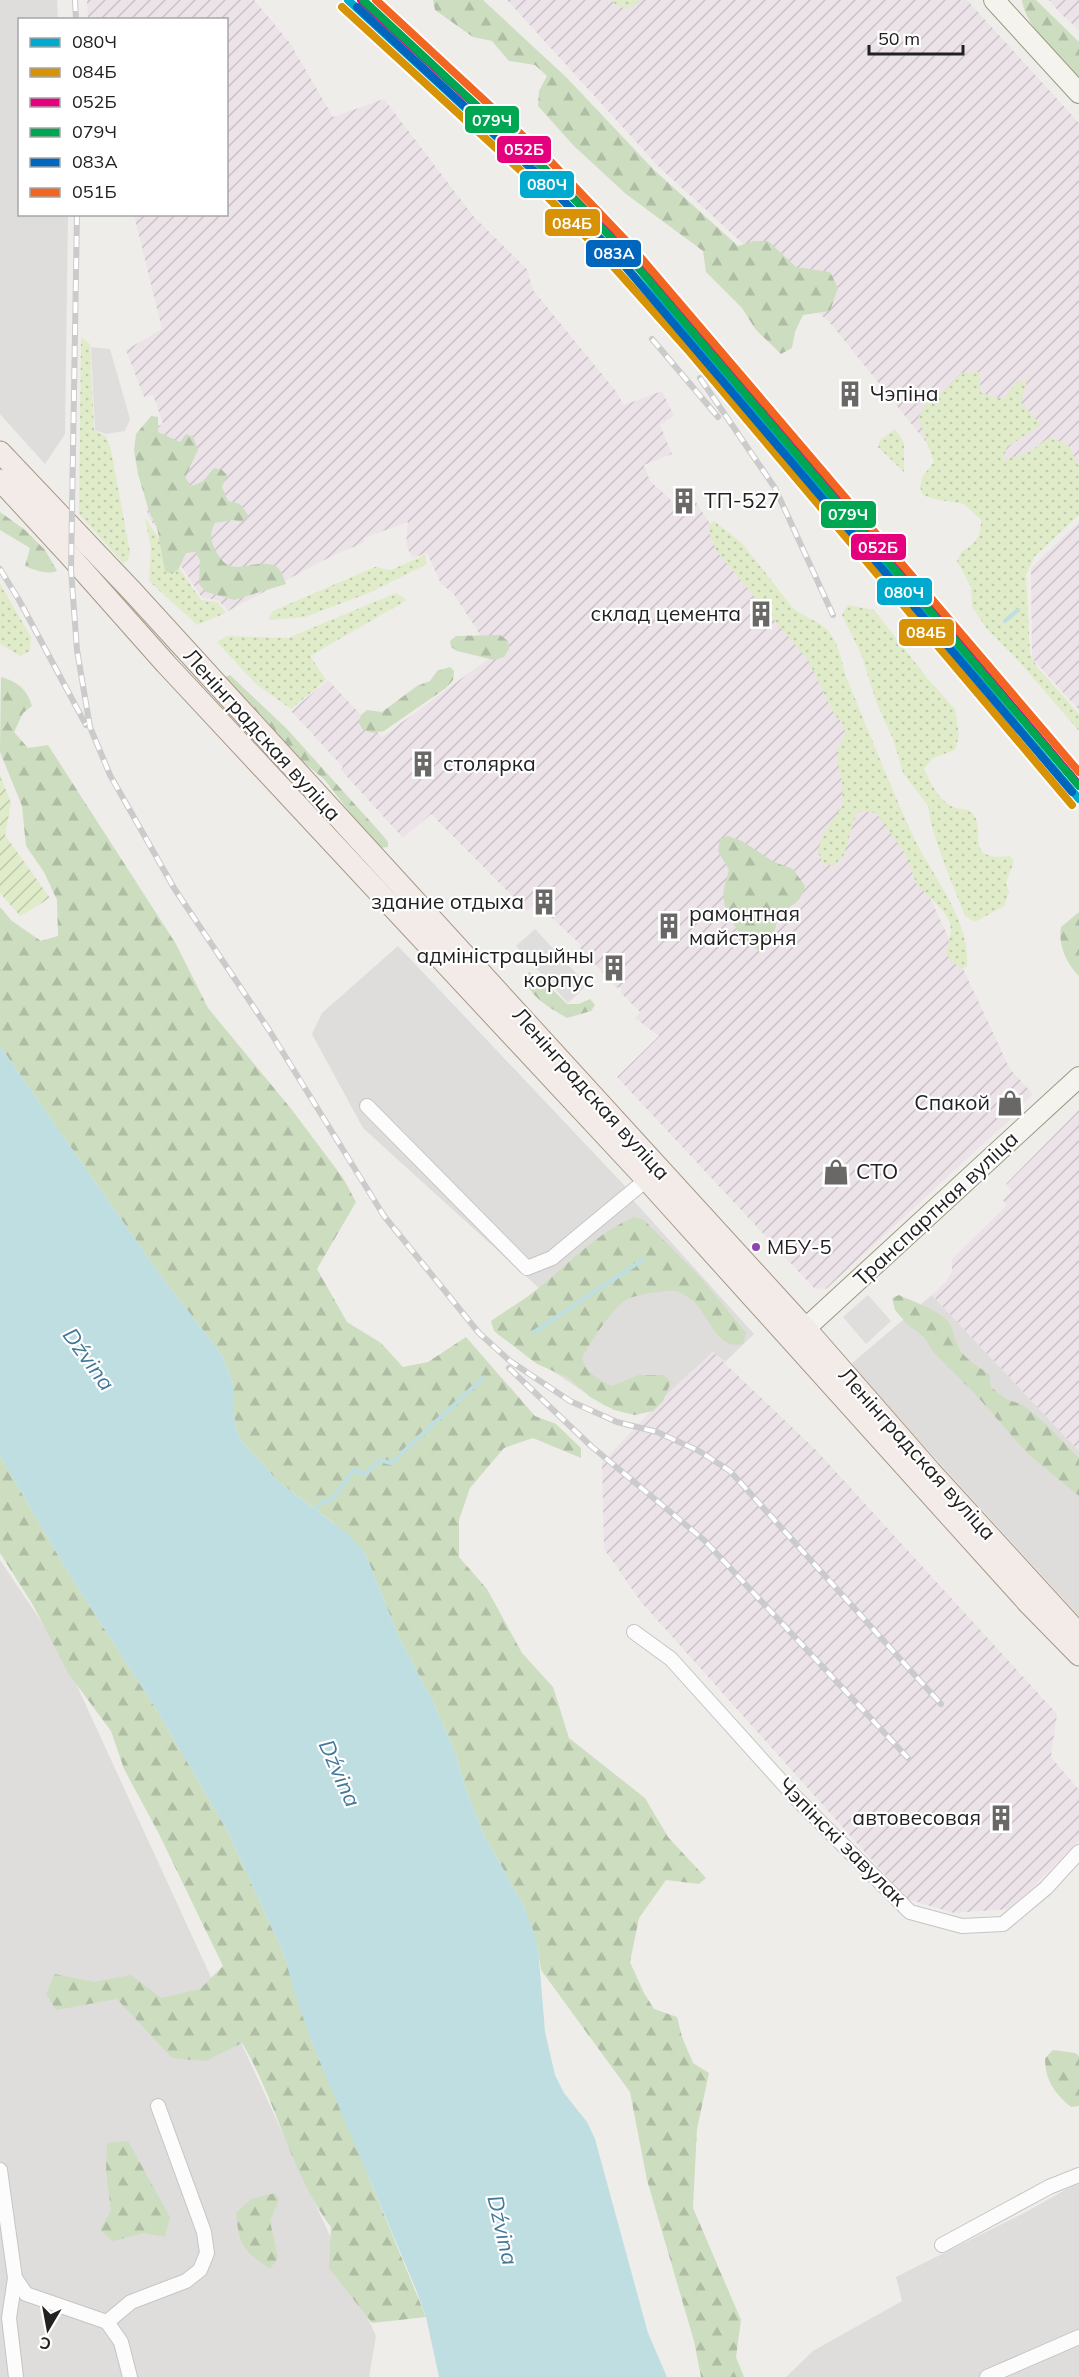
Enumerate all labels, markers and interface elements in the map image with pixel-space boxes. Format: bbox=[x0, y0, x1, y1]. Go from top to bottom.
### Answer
legend bbox=[18, 18, 228, 216]
scale bar bbox=[869, 18, 964, 56]
text: 50 m bbox=[878, 27, 920, 50]
text: 080Ч bbox=[72, 30, 117, 53]
text: 084Б bbox=[72, 60, 117, 83]
text: 052Б bbox=[72, 90, 117, 113]
line badge: 079Ч bbox=[464, 105, 520, 134]
text: 079Ч bbox=[472, 110, 512, 130]
text: 079Ч bbox=[72, 120, 117, 143]
line badge: 052Б bbox=[496, 135, 552, 164]
text: 052Б bbox=[504, 139, 544, 159]
text: 083А bbox=[72, 150, 118, 173]
line badge: 080Ч bbox=[519, 170, 575, 199]
text: 080Ч bbox=[527, 174, 567, 194]
text: 051Б bbox=[72, 180, 117, 203]
line badge: 084Б bbox=[544, 208, 601, 237]
text: 084Б bbox=[552, 213, 592, 233]
line badge: 083А bbox=[585, 239, 642, 268]
text: 083А bbox=[594, 243, 634, 263]
building icon: Чэпіна bbox=[835, 379, 865, 409]
place label: Чэпіна bbox=[870, 380, 939, 406]
building icon: ТП-527 bbox=[669, 486, 699, 516]
place label: ТП-527 bbox=[704, 487, 780, 513]
line badge: 079Ч bbox=[820, 500, 877, 529]
text: 079Ч bbox=[828, 504, 868, 524]
line badge: 052Б bbox=[850, 533, 907, 561]
text: 052Б bbox=[858, 537, 898, 557]
line badge: 080Ч bbox=[876, 577, 933, 606]
text: 080Ч bbox=[884, 582, 924, 602]
building icon: склад цемента bbox=[746, 599, 776, 629]
place label: склад цемента bbox=[591, 600, 741, 626]
line badge: 084Б bbox=[898, 618, 955, 647]
text: 084Б bbox=[906, 622, 946, 642]
street label: Ленінградская вуліца bbox=[178, 643, 347, 826]
building icon: столярка bbox=[408, 749, 438, 779]
place label: столярка bbox=[443, 750, 536, 776]
building icon: здание отдыха bbox=[529, 887, 559, 917]
place label: здание отдыха bbox=[371, 888, 524, 914]
place label: рамонтная майстэрня bbox=[689, 900, 800, 950]
building icon: рамонтная майстэрня bbox=[654, 911, 684, 941]
place label: адміністрацыйны корпус bbox=[416, 942, 594, 992]
building icon: адміністрацыйны корпус bbox=[599, 953, 629, 983]
street label: Ленінградская вуліца bbox=[507, 1002, 676, 1185]
shop icon: Спакой bbox=[995, 1088, 1025, 1118]
place label: Спакой bbox=[914, 1089, 990, 1115]
street label: Транспартная вуліца bbox=[848, 1125, 1023, 1291]
shop icon: СТО bbox=[821, 1157, 851, 1187]
place label: СТО bbox=[856, 1158, 898, 1184]
place label: МБУ-5 bbox=[767, 1234, 832, 1259]
marker: МБУ-5 bbox=[750, 1241, 762, 1253]
water label: Dźvina bbox=[57, 1322, 121, 1396]
street label: Ленінградская вуліца bbox=[833, 1362, 1002, 1545]
water label: Dźvina bbox=[313, 1735, 367, 1811]
street label: Чэпінскі завулак bbox=[773, 1772, 913, 1911]
building icon: автовесовая bbox=[986, 1803, 1016, 1833]
place label: автовесовая bbox=[852, 1804, 981, 1830]
water label: Dźvina bbox=[481, 2192, 525, 2268]
north arrow bbox=[18, 2299, 78, 2359]
text: С bbox=[38, 2333, 53, 2355]

